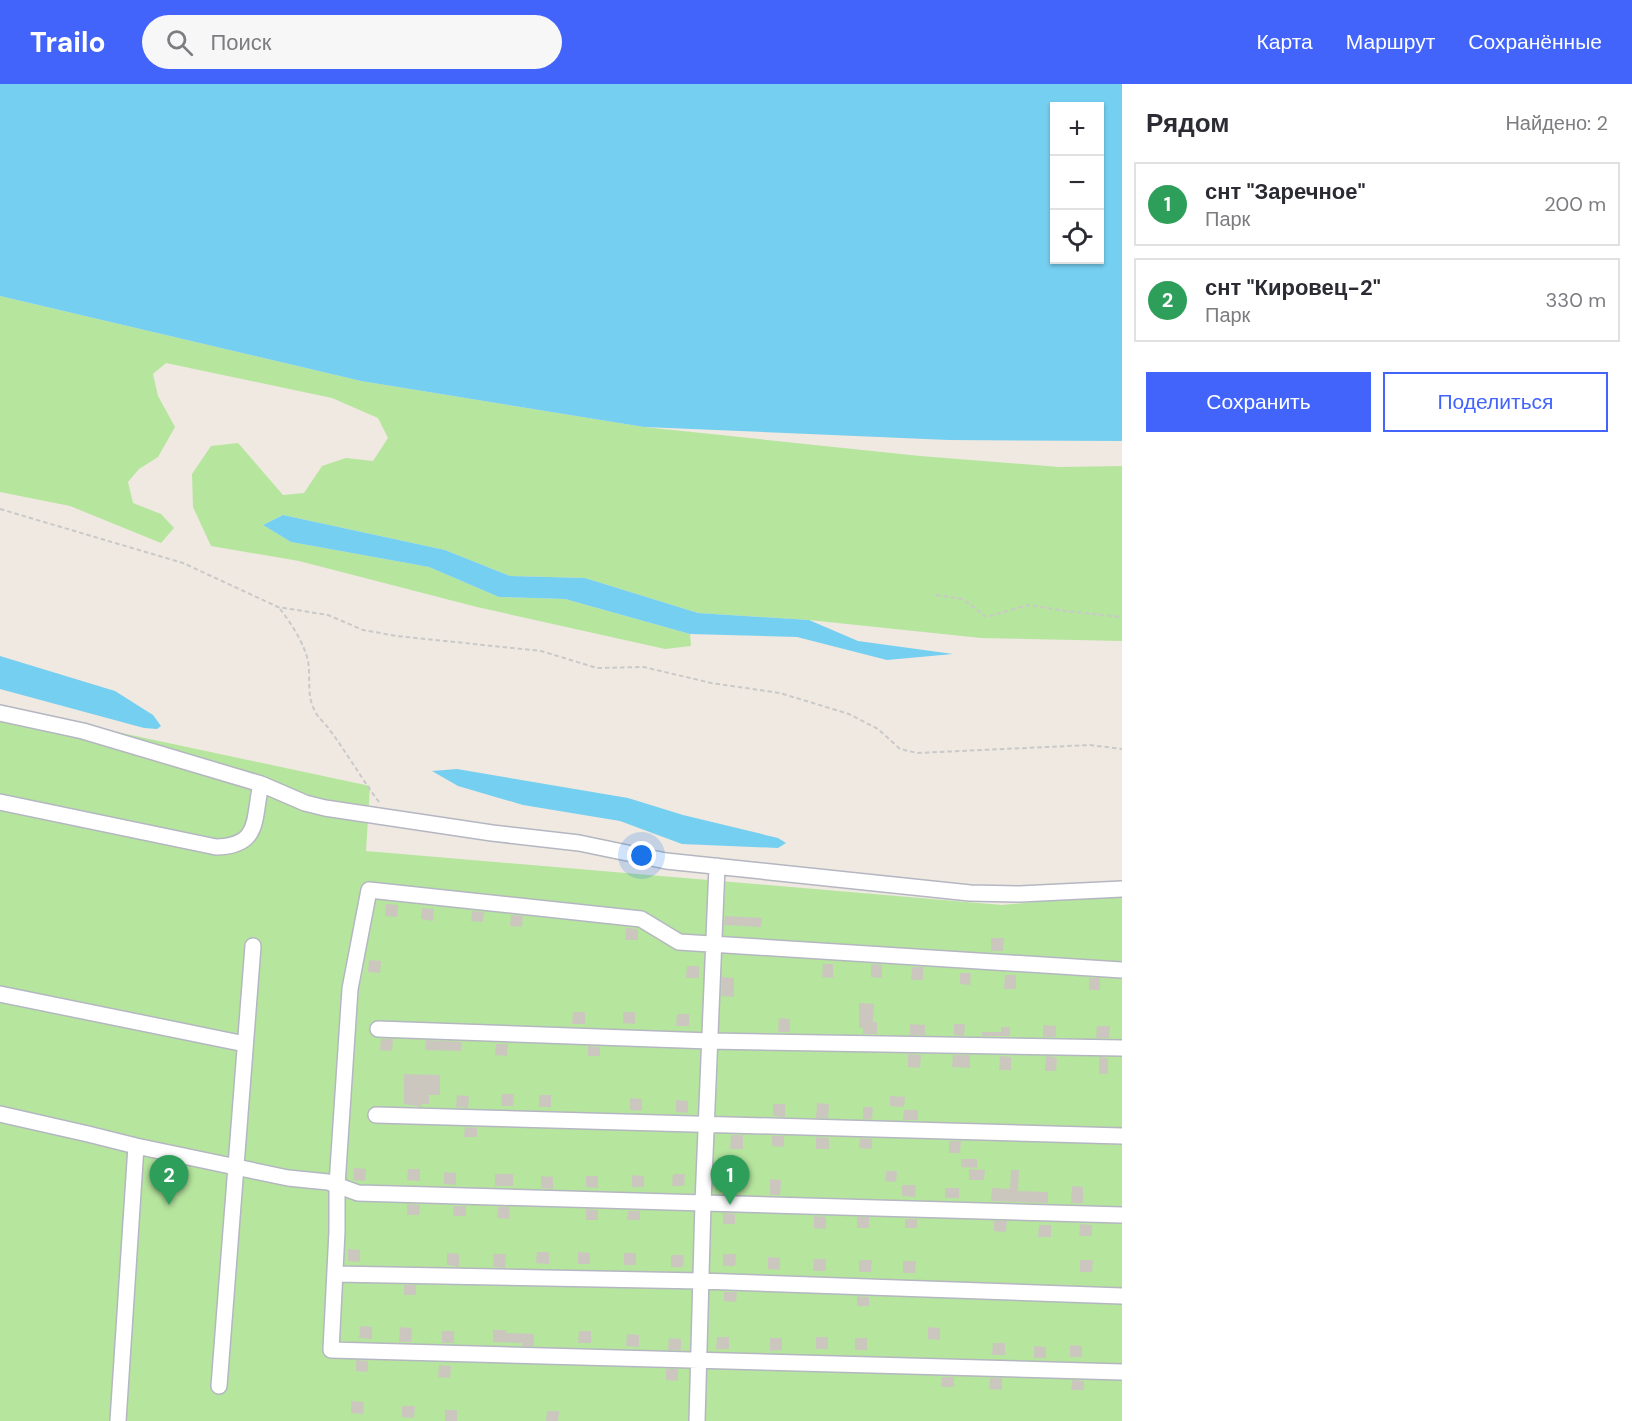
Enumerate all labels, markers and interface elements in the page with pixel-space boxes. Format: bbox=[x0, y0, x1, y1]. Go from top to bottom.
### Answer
search box bbox=[142, 15, 562, 69]
text: Trailo bbox=[30, 24, 106, 61]
icon: search bbox=[163, 26, 196, 59]
text: Поиск bbox=[211, 28, 271, 57]
text: Карта bbox=[1257, 28, 1313, 56]
text: Маршрут bbox=[1346, 28, 1435, 56]
text: Сохранённые bbox=[1468, 28, 1602, 56]
map controls bbox=[1050, 102, 1104, 264]
button: + bbox=[1050, 102, 1104, 156]
text: Рядом bbox=[1146, 106, 1229, 140]
text: Найдено: 2 bbox=[1505, 110, 1608, 136]
button: − bbox=[1050, 156, 1104, 210]
text: снт "Заречное" bbox=[1205, 177, 1366, 206]
text: 1 bbox=[1164, 191, 1171, 217]
text: 200 m bbox=[1544, 191, 1606, 217]
text: Парк bbox=[1205, 206, 1250, 232]
button: locate bbox=[1050, 210, 1104, 264]
text: снт "Кировец-2" bbox=[1205, 273, 1381, 302]
text: 2 bbox=[1162, 287, 1173, 313]
text: 330 m bbox=[1546, 287, 1606, 313]
text: Парк bbox=[1205, 302, 1250, 328]
button: Сохранить bbox=[1146, 372, 1371, 432]
button: Поделиться bbox=[1383, 372, 1608, 432]
your location bbox=[627, 841, 656, 870]
pin: 2 bbox=[150, 1156, 188, 1205]
pin: 1 bbox=[710, 1156, 750, 1205]

